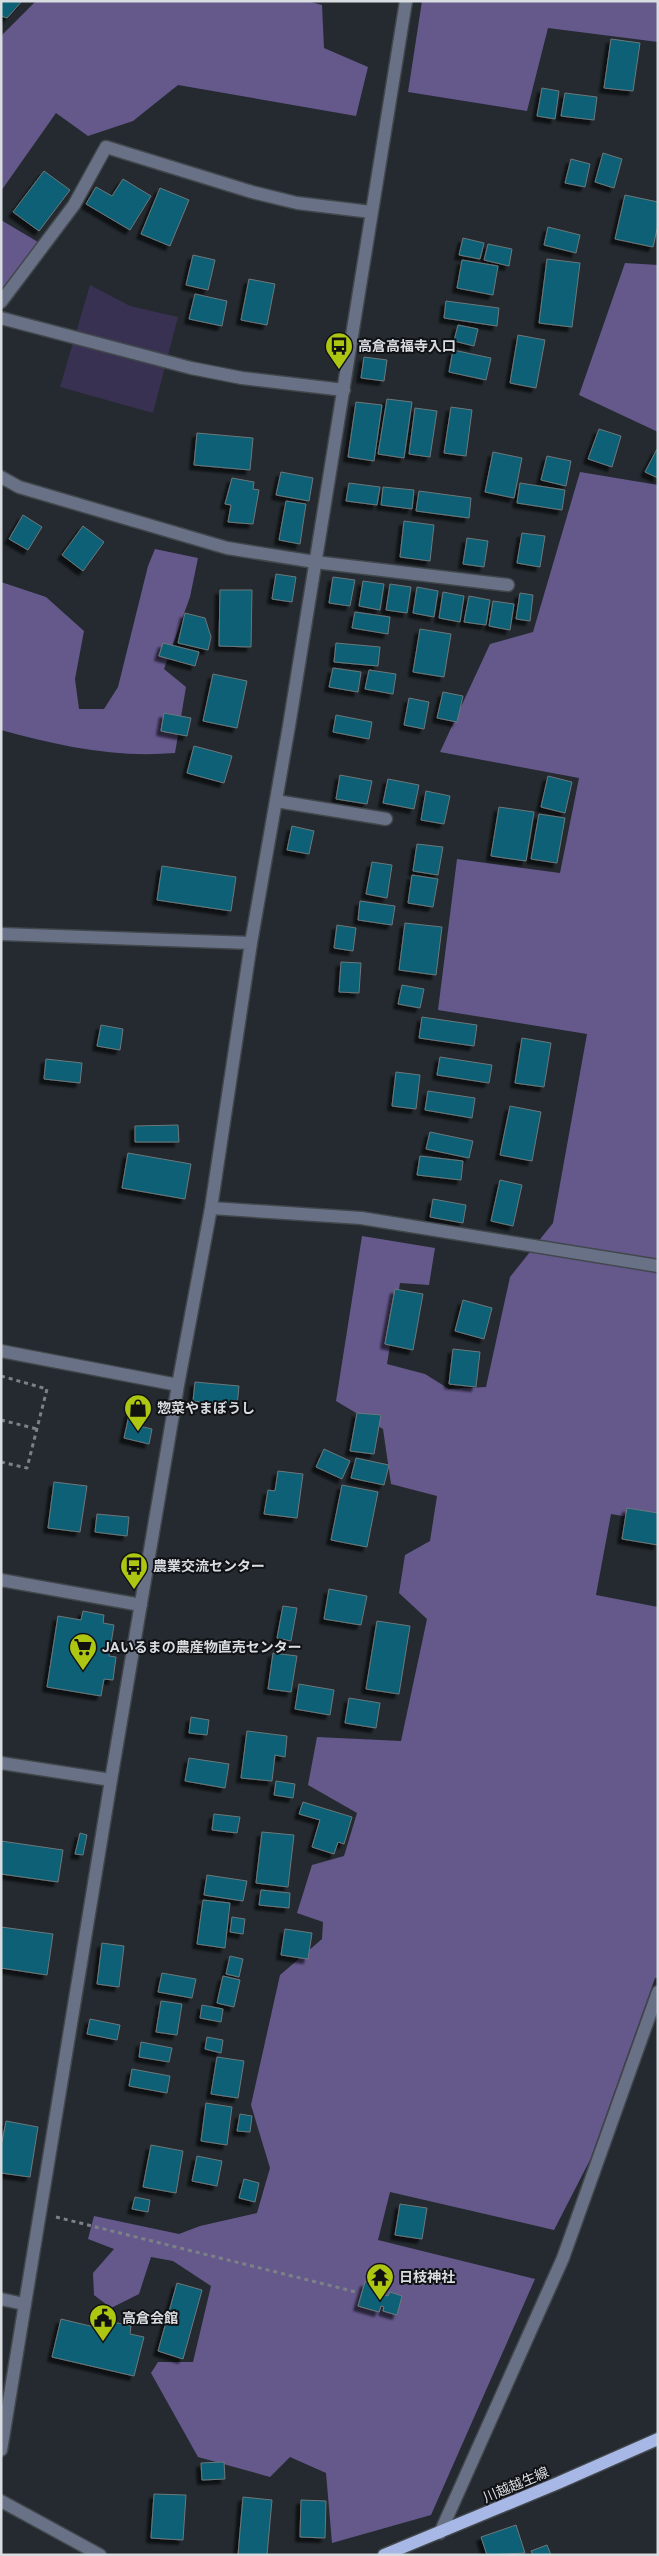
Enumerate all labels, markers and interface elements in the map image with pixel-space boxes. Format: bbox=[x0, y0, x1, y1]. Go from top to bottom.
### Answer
bus stop icon: 高倉高福寺入口 bbox=[324, 331, 354, 370]
place label: 高倉高福寺入口 bbox=[358, 338, 456, 355]
shop icon: 惣菜やまぼうし bbox=[123, 1393, 153, 1432]
place label: 惣菜やまぼうし bbox=[157, 1400, 255, 1417]
bus stop icon: 農業交流センター bbox=[119, 1551, 149, 1590]
place label: 農業交流センター bbox=[153, 1558, 265, 1575]
supermarket icon: JAいるまの農産物直売センター bbox=[68, 1632, 98, 1671]
place label: JAいるまの農産物直売センター bbox=[102, 1639, 302, 1656]
temple icon: 日枝神社 bbox=[365, 2262, 395, 2301]
place label: 日枝神社 bbox=[399, 2269, 455, 2286]
public building icon: 高倉会館 bbox=[88, 2303, 118, 2342]
place label: 高倉会館 bbox=[122, 2310, 178, 2327]
street label: 川越越生線 bbox=[480, 2464, 552, 2506]

